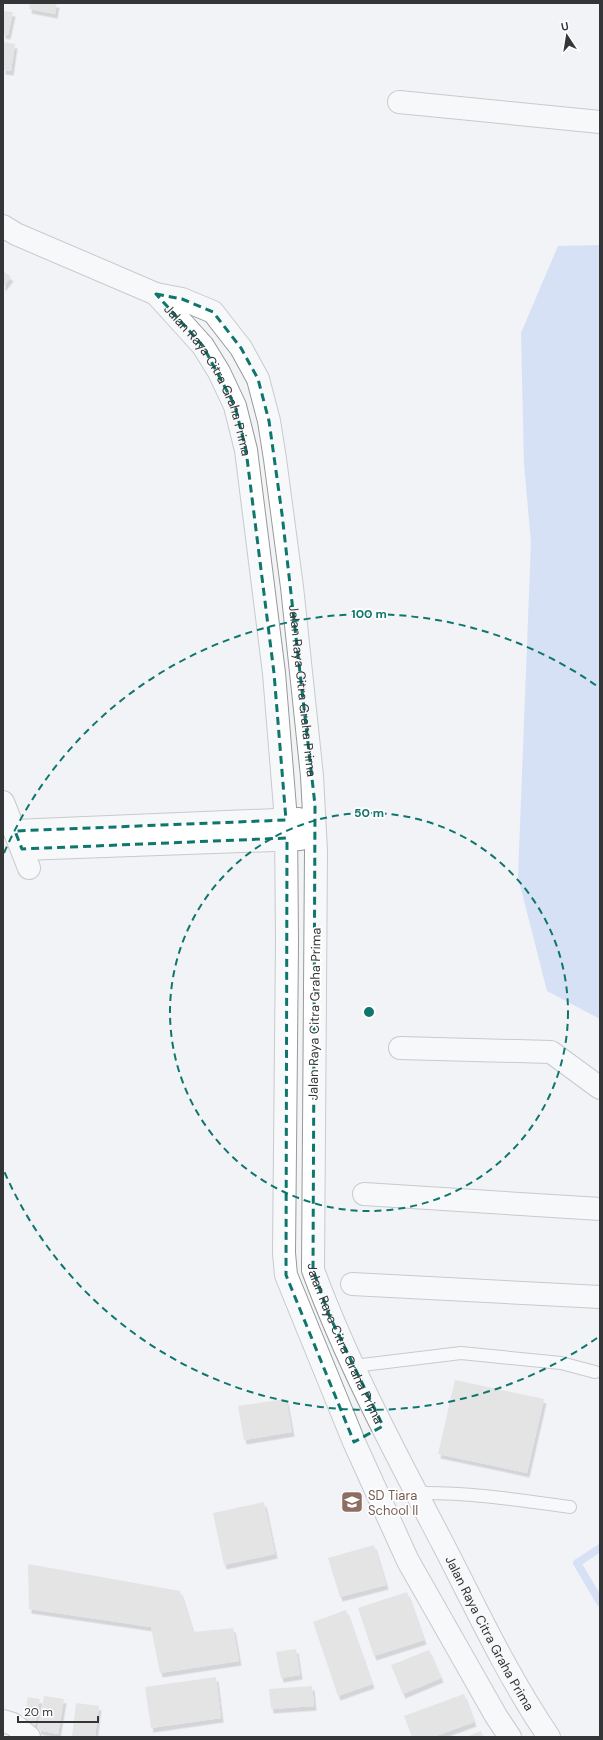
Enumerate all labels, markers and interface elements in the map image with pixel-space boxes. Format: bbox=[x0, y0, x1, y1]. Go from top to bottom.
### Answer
north arrow bbox=[547, 16, 587, 56]
text: U bbox=[560, 19, 570, 34]
street label: Jalan Raya Citra Graha Prima bbox=[160, 301, 255, 457]
street label: Jalan Raya Citra Graha Prima bbox=[285, 604, 320, 778]
text: 100 m bbox=[351, 606, 387, 622]
text: 50 m bbox=[354, 805, 384, 821]
street label: Jalan Raya Citra Graha Prima bbox=[304, 927, 325, 1101]
centre of rings bbox=[362, 1005, 376, 1019]
street label: Jalan Raya Citra Graha Prima bbox=[304, 1264, 387, 1427]
place label: SD Tiara School II bbox=[368, 1487, 418, 1519]
school or university icon: SD Tiara School II bbox=[339, 1489, 365, 1515]
street label: Jalan Raya Citra Graha Prima bbox=[441, 1553, 538, 1714]
scale bar bbox=[18, 1698, 98, 1724]
text: 20 m bbox=[24, 1704, 53, 1720]

